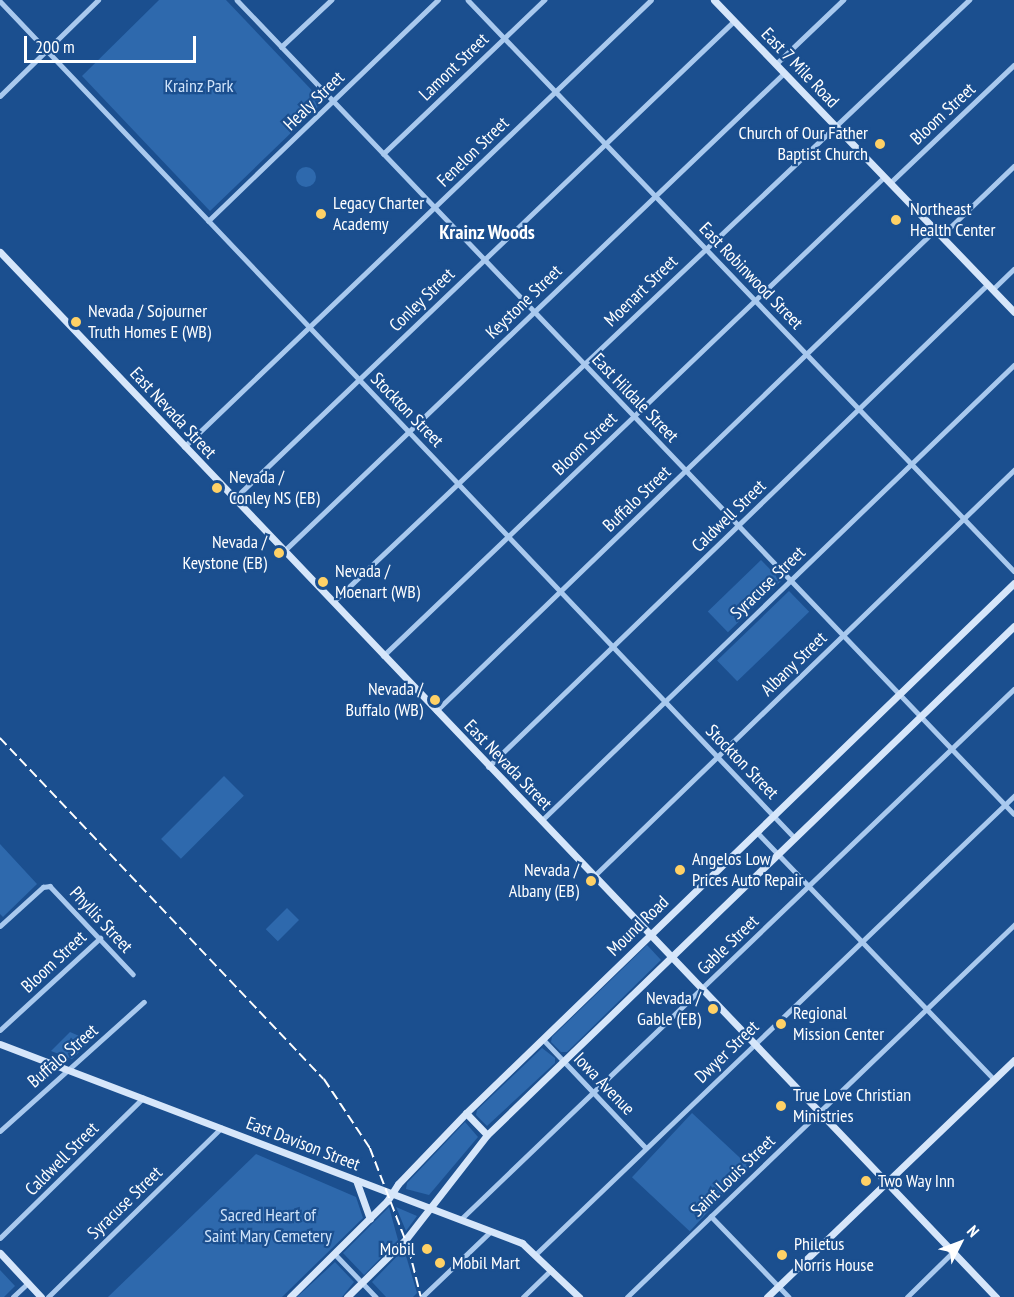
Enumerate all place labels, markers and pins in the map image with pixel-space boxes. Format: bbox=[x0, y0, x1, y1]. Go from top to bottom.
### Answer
place label: Church of Our Father Baptist Church bbox=[739, 123, 868, 166]
marker: Church of Our Father Baptist Church bbox=[873, 137, 887, 151]
place label: Legacy Charter Academy bbox=[333, 193, 425, 236]
place label: Northeast Health Center bbox=[910, 199, 995, 242]
marker: Legacy Charter Academy bbox=[314, 207, 328, 221]
marker: Northeast Health Center bbox=[887, 211, 905, 229]
place label: Nevada / Sojourner Truth Homes E (WB) bbox=[88, 301, 211, 344]
marker: Nevada / Sojourner Truth Homes E (WB) bbox=[69, 315, 83, 329]
place label: Nevada / Conley NS (EB) bbox=[229, 467, 320, 510]
marker: Nevada / Conley NS (EB) bbox=[210, 481, 224, 495]
place label: Nevada / Keystone (EB) bbox=[183, 532, 267, 574]
marker: Nevada / Keystone (EB) bbox=[272, 546, 286, 560]
place label: Nevada / Moenart (WB) bbox=[335, 561, 420, 604]
marker: Nevada / Moenart (WB) bbox=[316, 575, 330, 589]
place label: Nevada / Buffalo (WB) bbox=[346, 679, 423, 722]
marker: Nevada / Buffalo (WB) bbox=[428, 693, 442, 707]
place label: Angelos Low Prices Auto Repair bbox=[692, 849, 804, 892]
place label: Nevada / Albany (EB) bbox=[508, 860, 579, 902]
marker: Angelos Low Prices Auto Repair bbox=[673, 863, 687, 877]
marker: Nevada / Albany (EB) bbox=[584, 874, 598, 888]
place label: Nevada / Gable (EB) bbox=[637, 988, 701, 1030]
marker: Nevada / Gable (EB) bbox=[706, 1002, 720, 1016]
place label: Regional Mission Center bbox=[793, 1003, 884, 1046]
marker: Regional Mission Center bbox=[774, 1017, 788, 1031]
place label: True Love Christian Ministries bbox=[793, 1085, 911, 1128]
marker: True Love Christian Ministries bbox=[774, 1099, 788, 1113]
place label: Two Way Inn bbox=[878, 1170, 956, 1192]
marker: Two Way Inn bbox=[859, 1174, 873, 1188]
place label: Philetus Norris House bbox=[794, 1234, 874, 1276]
place label: Mobil bbox=[380, 1238, 415, 1260]
marker: Mobil bbox=[420, 1242, 434, 1256]
marker: Philetus Norris House bbox=[775, 1248, 789, 1262]
place label: Mobil Mart bbox=[452, 1252, 520, 1274]
marker: Mobil Mart bbox=[433, 1256, 447, 1270]

